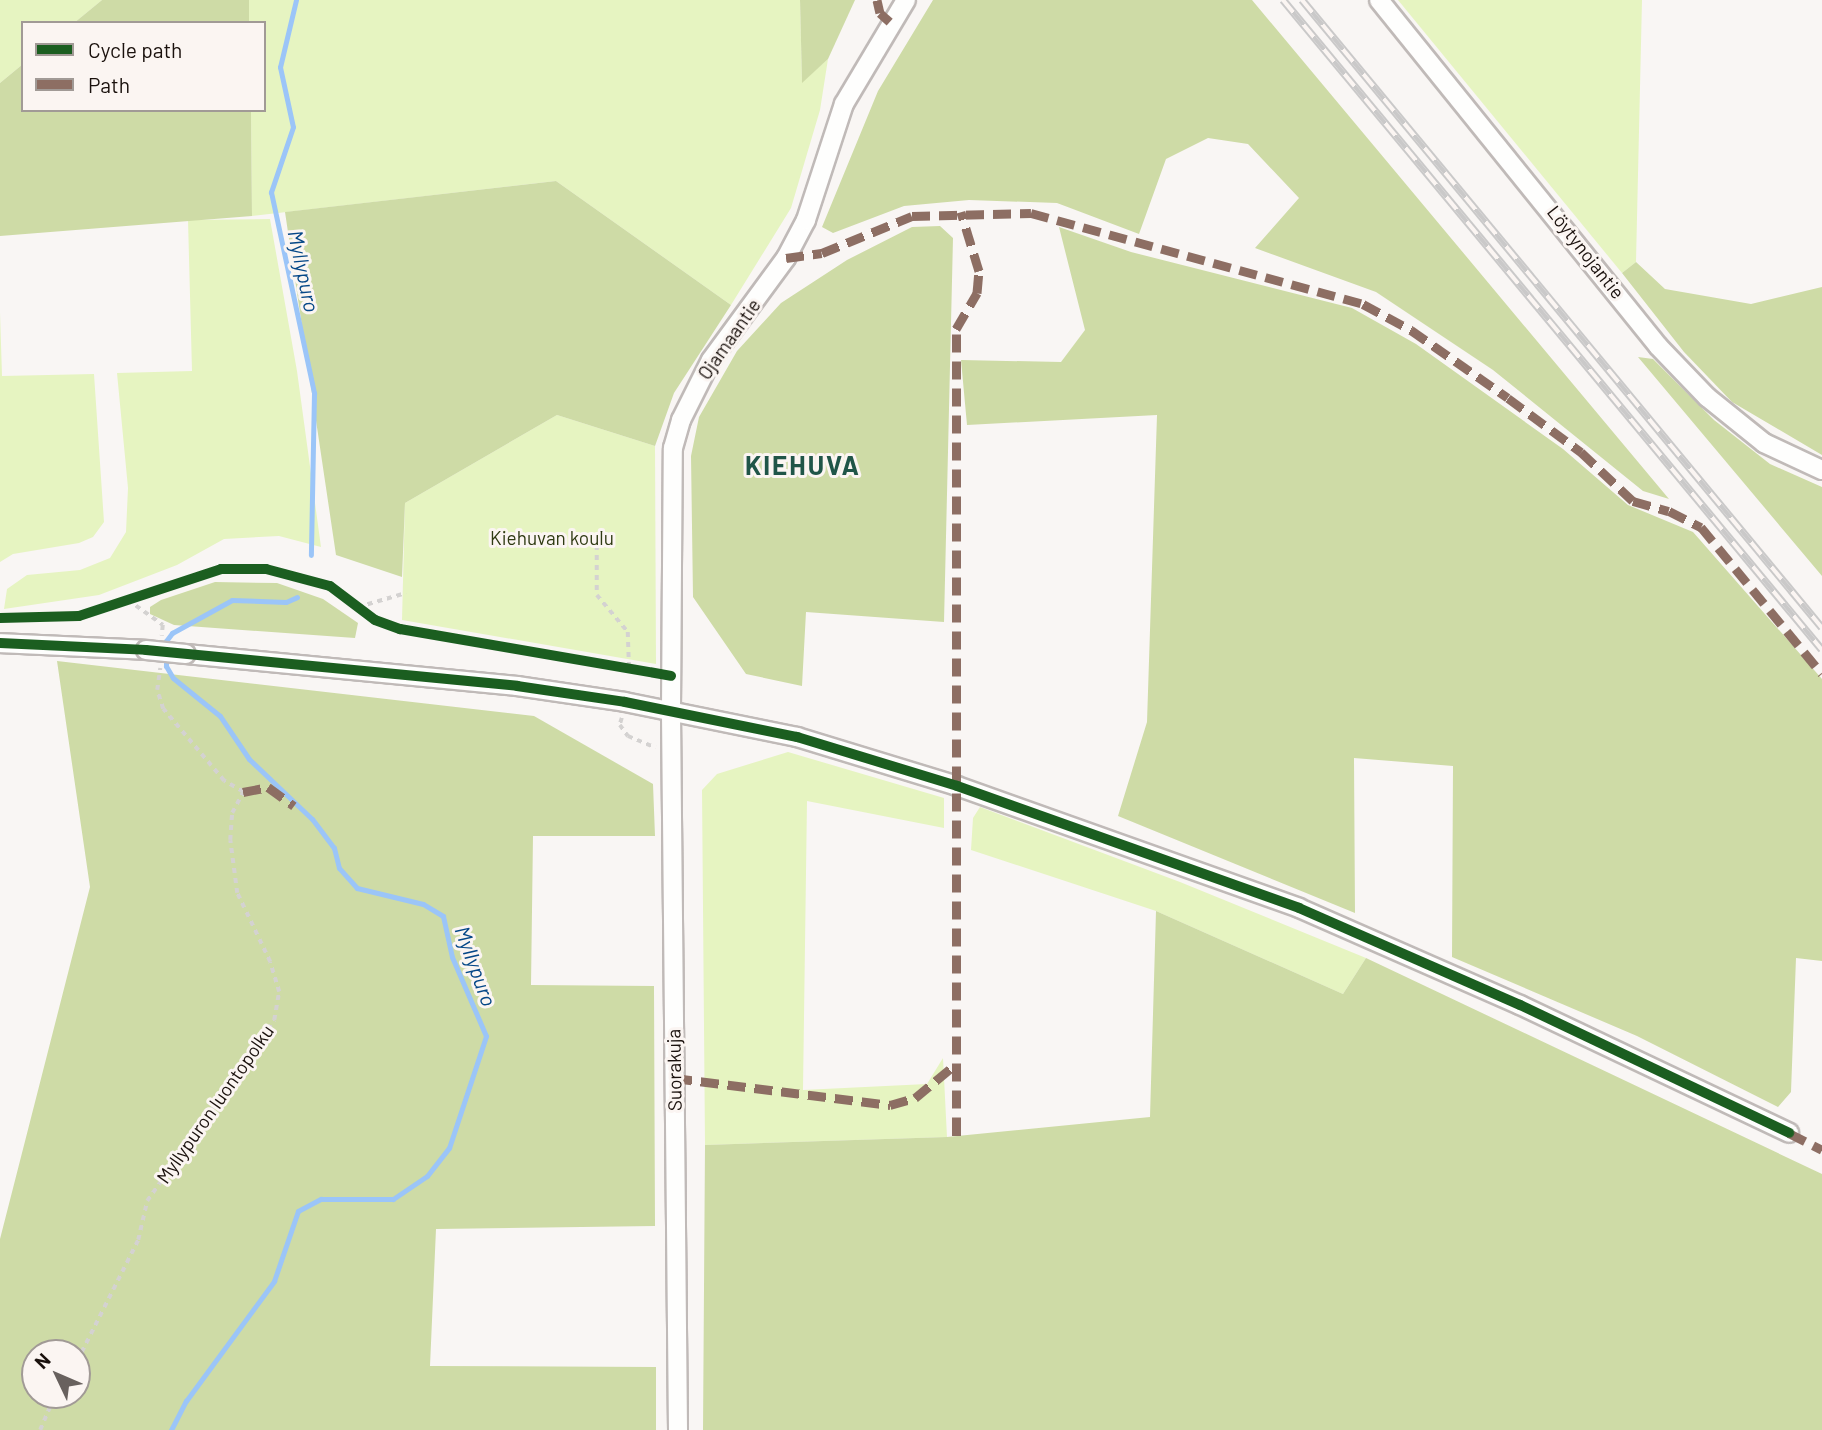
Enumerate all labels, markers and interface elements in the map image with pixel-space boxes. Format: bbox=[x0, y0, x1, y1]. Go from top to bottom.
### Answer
legend bbox=[21, 21, 266, 112]
text: Cycle path bbox=[88, 37, 182, 62]
text: Path bbox=[88, 72, 130, 97]
street label: Löytynojantie bbox=[1543, 201, 1629, 303]
water label: Myllypuro bbox=[283, 228, 325, 314]
street label: Ojamaantie bbox=[693, 294, 765, 384]
district label: KIEHUVA bbox=[746, 449, 860, 481]
park label: Kiehuvan koulu bbox=[490, 527, 614, 549]
water label: Myllypuro bbox=[450, 923, 502, 1009]
street label: Myllypuron luontopolku bbox=[152, 1020, 278, 1188]
street label: Suorakuja bbox=[662, 1029, 686, 1111]
north arrow bbox=[21, 1339, 91, 1409]
text: N bbox=[29, 1348, 55, 1373]

